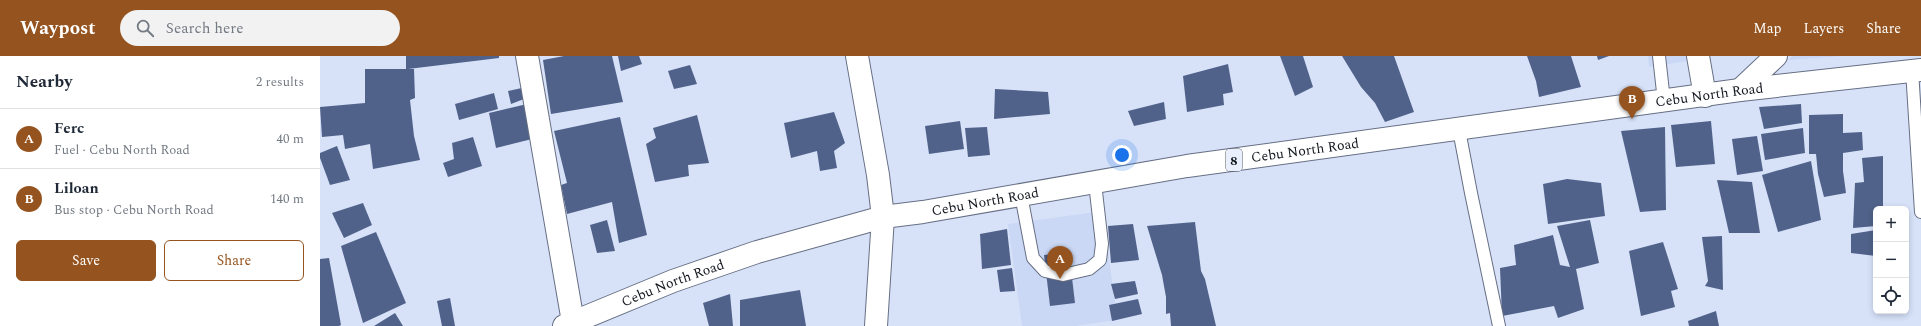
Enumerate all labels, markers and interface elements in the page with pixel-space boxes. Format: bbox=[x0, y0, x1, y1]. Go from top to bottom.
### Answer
search box bbox=[120, 10, 400, 46]
text: Waypost bbox=[20, 14, 96, 43]
icon: search bbox=[134, 17, 156, 39]
text: Search here bbox=[166, 17, 243, 40]
text: Map bbox=[1753, 18, 1782, 39]
text: Layers bbox=[1804, 18, 1844, 39]
text: Share bbox=[1866, 18, 1901, 39]
text: Nearby bbox=[16, 69, 72, 95]
text: 2 results bbox=[256, 72, 304, 92]
street label: Cebu North Road bbox=[1654, 77, 1765, 113]
pin: B bbox=[1619, 86, 1645, 119]
text: Ferc bbox=[54, 117, 84, 140]
text: A bbox=[24, 129, 34, 149]
text: 40 m bbox=[277, 129, 304, 149]
street label: Cebu North Road bbox=[1250, 132, 1361, 168]
text: Fuel · Cebu North Road bbox=[54, 140, 190, 160]
your location bbox=[1112, 145, 1132, 165]
road number: 8 bbox=[1226, 149, 1242, 171]
text: Liloan bbox=[54, 177, 99, 200]
street label: Cebu North Road bbox=[930, 182, 1041, 221]
text: B bbox=[24, 189, 34, 209]
text: 140 m bbox=[270, 189, 304, 209]
text: Bus stop · Cebu North Road bbox=[54, 200, 214, 220]
map controls bbox=[1873, 206, 1909, 314]
button: + bbox=[1873, 206, 1909, 242]
button: Save bbox=[16, 240, 156, 281]
button: Share bbox=[164, 240, 304, 281]
button: − bbox=[1873, 242, 1909, 278]
pin: A bbox=[1047, 246, 1073, 279]
street label: Cebu North Road bbox=[618, 254, 727, 312]
button: locate bbox=[1873, 278, 1909, 314]

